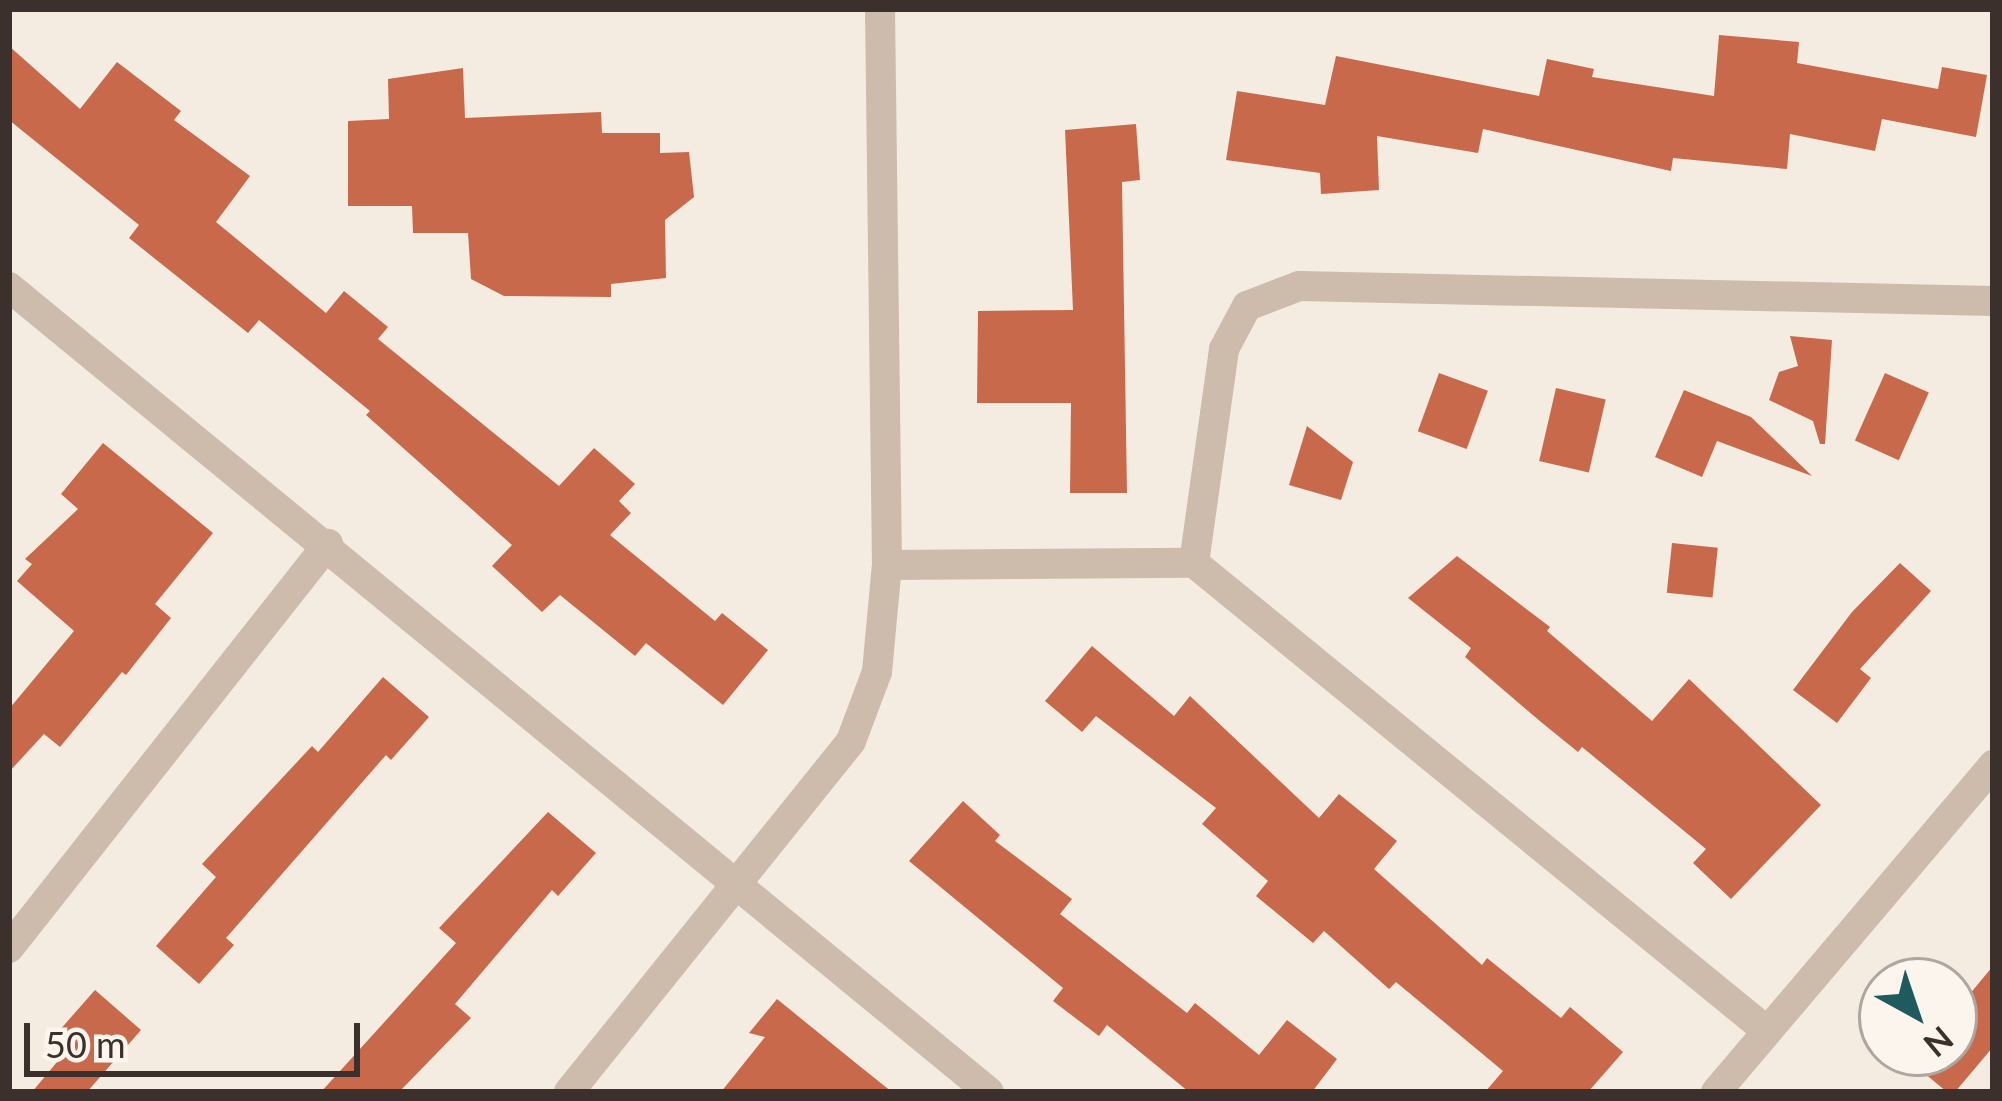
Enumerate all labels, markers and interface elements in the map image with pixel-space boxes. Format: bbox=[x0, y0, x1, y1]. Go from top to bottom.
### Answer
north arrow bbox=[1858, 957, 1978, 1077]
scale bar bbox=[30, 999, 366, 1073]
text: N bbox=[1917, 1019, 1962, 1066]
text: 50 m bbox=[45, 1022, 126, 1066]

